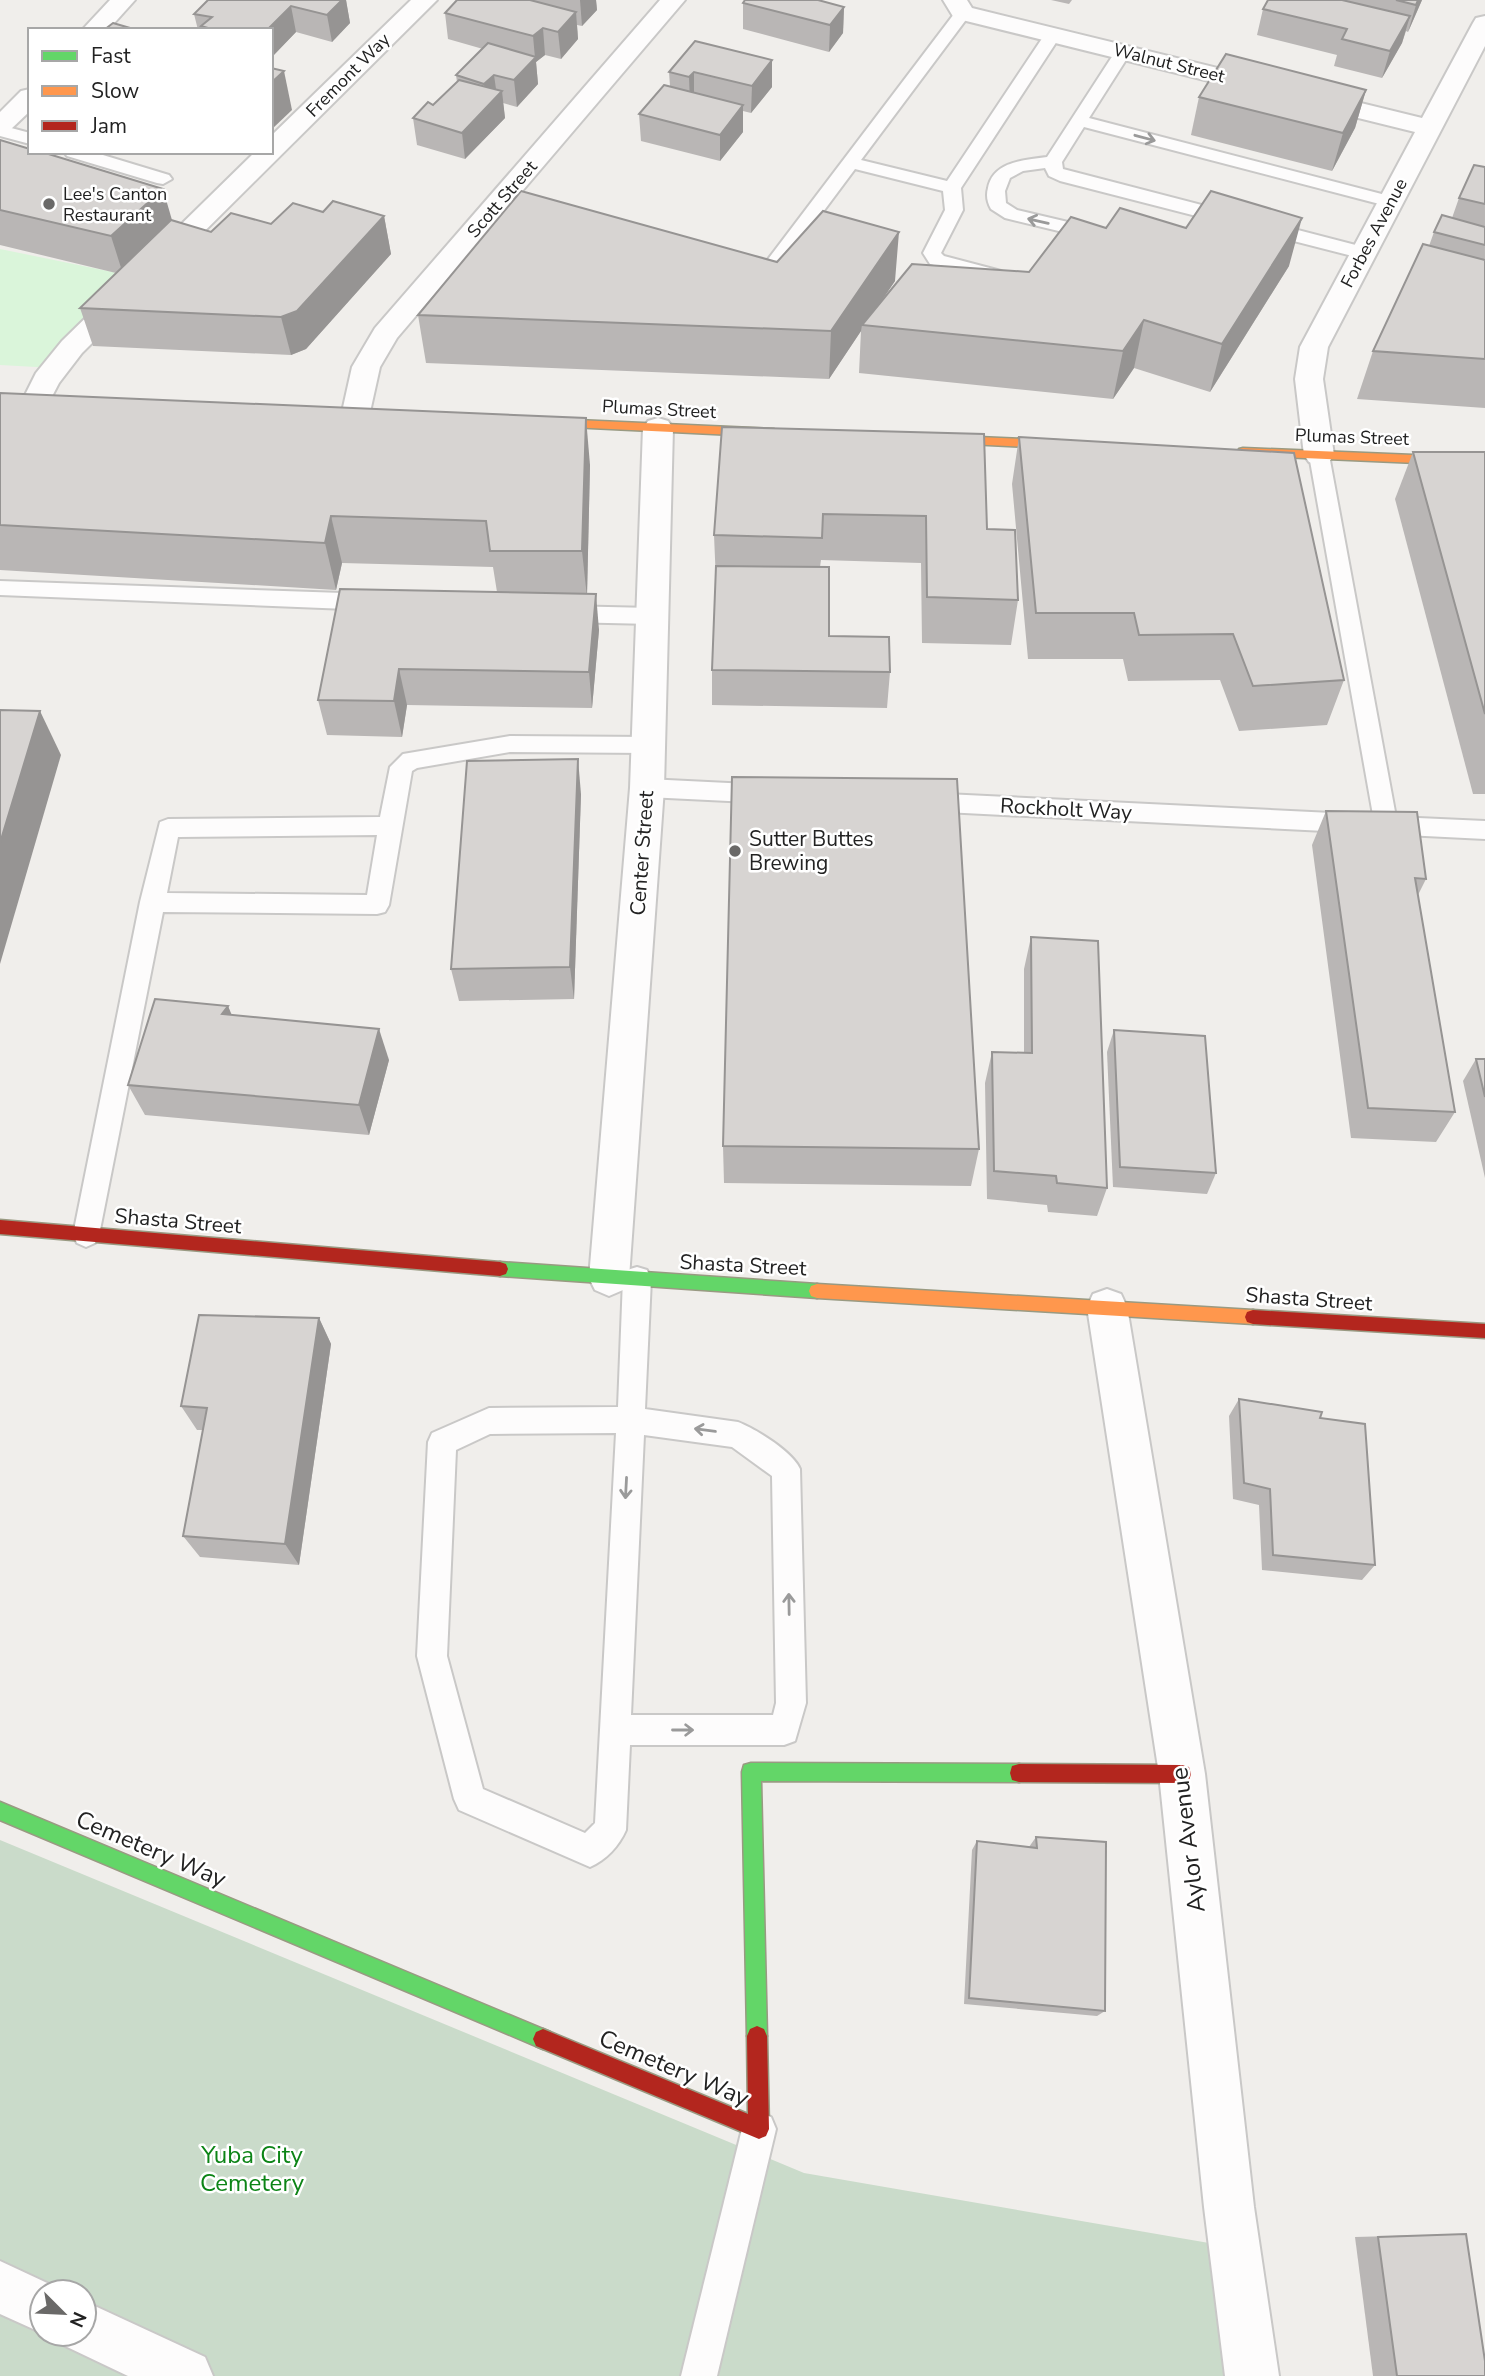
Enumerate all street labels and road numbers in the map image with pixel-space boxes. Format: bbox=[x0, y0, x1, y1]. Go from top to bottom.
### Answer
street label: Fremont Way bbox=[301, 27, 396, 122]
street label: Walnut Street bbox=[1111, 38, 1228, 89]
street label: Scott Street bbox=[462, 155, 543, 243]
street label: Forbes Avenue bbox=[1335, 174, 1413, 292]
street label: Plumas Street bbox=[601, 394, 717, 424]
street label: Plumas Street bbox=[1295, 423, 1410, 451]
street label: Center Street bbox=[624, 789, 660, 916]
street label: Rockholt Way bbox=[999, 792, 1133, 826]
street label: Shasta Street bbox=[113, 1202, 243, 1241]
street label: Shasta Street bbox=[679, 1248, 808, 1282]
street label: Shasta Street bbox=[1245, 1281, 1374, 1317]
street label: Aylor Avenue bbox=[1163, 1766, 1213, 1914]
street label: Cemetery Way bbox=[71, 1803, 232, 1895]
street label: Cemetery Way bbox=[594, 2022, 755, 2114]

